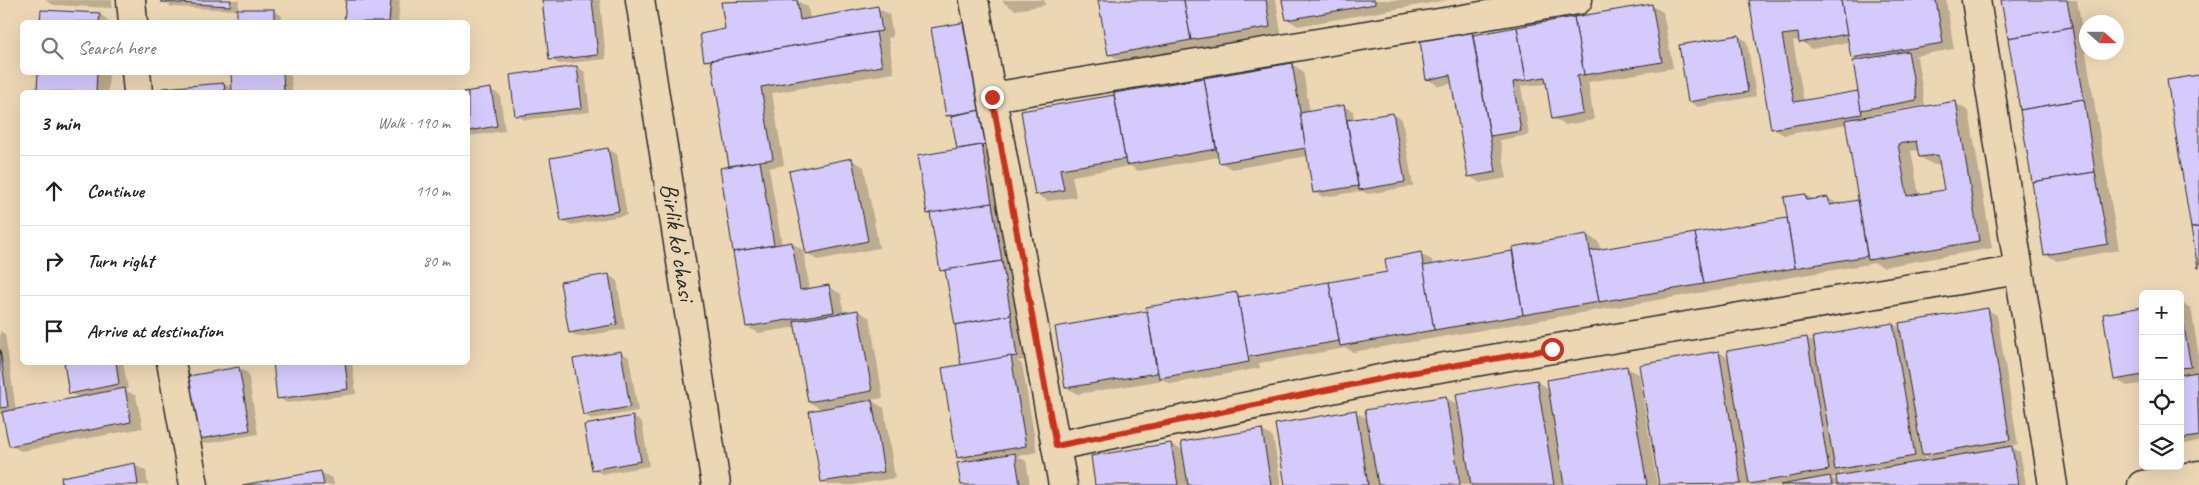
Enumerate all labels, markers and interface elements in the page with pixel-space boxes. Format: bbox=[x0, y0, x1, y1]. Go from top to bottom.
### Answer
north arrow bbox=[2079, 15, 2124, 60]
search box bbox=[20, 20, 470, 75]
icon: search bbox=[38, 34, 66, 62]
text: Search here bbox=[78, 36, 155, 60]
route end bbox=[981, 86, 1004, 109]
text: 3 min bbox=[40, 110, 80, 136]
text: Walk · 190 m bbox=[378, 113, 450, 133]
icon: ahead bbox=[40, 177, 68, 205]
text: Continue bbox=[87, 179, 144, 203]
text: 110 m bbox=[416, 181, 450, 201]
street label: Birlik koʻchasi bbox=[653, 181, 704, 306]
icon: right bbox=[40, 247, 68, 275]
text: Turn right bbox=[87, 249, 154, 273]
text: 80 m bbox=[423, 251, 450, 271]
map controls bbox=[2139, 290, 2184, 470]
button: + bbox=[2139, 290, 2184, 335]
icon: arrive bbox=[40, 317, 68, 345]
text: Arrive at destination bbox=[87, 319, 223, 343]
button: − bbox=[2139, 335, 2184, 380]
route start bbox=[1541, 338, 1564, 361]
button: locate bbox=[2139, 380, 2184, 425]
button: layers bbox=[2139, 425, 2184, 470]

